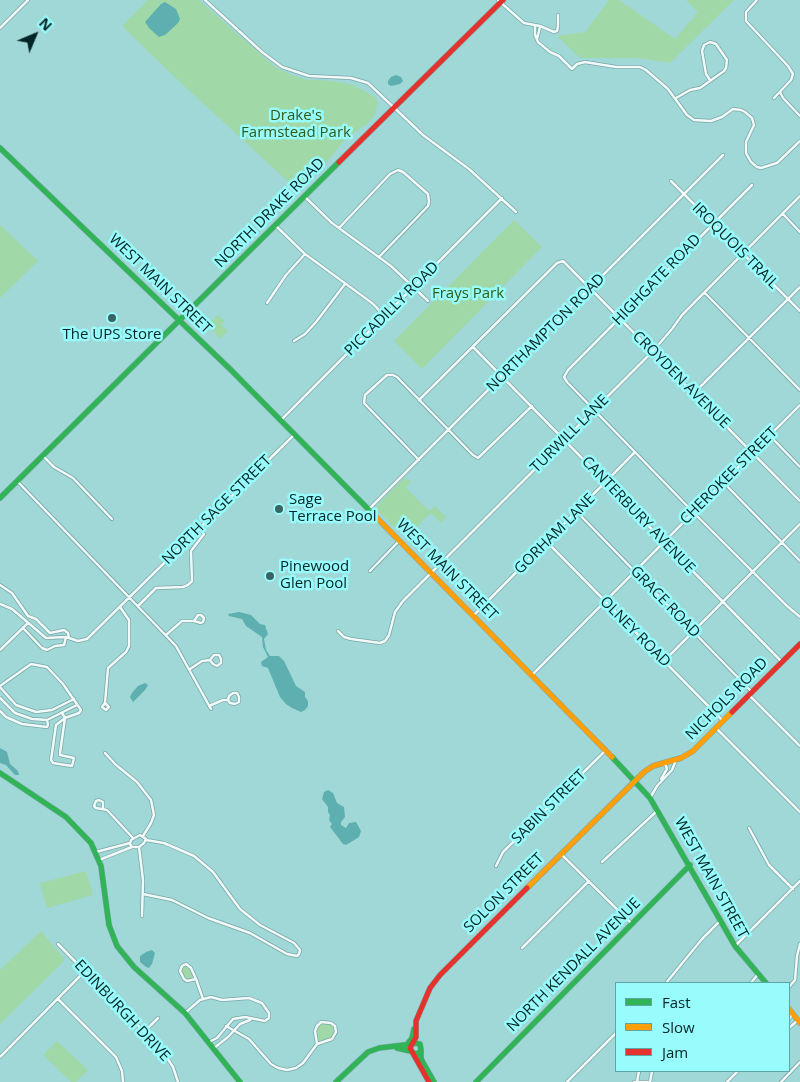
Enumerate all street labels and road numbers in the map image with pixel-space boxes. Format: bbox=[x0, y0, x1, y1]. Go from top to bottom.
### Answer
street label: NORTH DRAKE ROAD bbox=[211, 154, 329, 272]
street label: IROQUOIS TRAIL bbox=[688, 199, 782, 293]
street label: WEST MAIN STREET bbox=[105, 230, 215, 338]
street label: HIGHGATE ROAD bbox=[609, 231, 705, 329]
street label: PICCADILLY ROAD bbox=[341, 258, 443, 360]
street label: NORTHAMPTON ROAD bbox=[483, 270, 609, 396]
street label: CROYDEN AVENUE bbox=[628, 327, 734, 433]
street label: TURWILL LANE bbox=[527, 391, 613, 477]
street label: CHEROKEE STREET bbox=[677, 424, 781, 528]
street label: NORTH SAGE STREET bbox=[159, 452, 275, 568]
street label: CANTERBURY AVENUE bbox=[577, 453, 699, 577]
street label: GORHAM LANE bbox=[511, 490, 599, 578]
street label: WEST MAIN STREET bbox=[393, 516, 501, 624]
street label: GRACE ROAD bbox=[626, 562, 704, 642]
street label: OLNEY ROAD bbox=[596, 593, 674, 671]
street label: NICHOLS ROAD bbox=[682, 654, 772, 744]
street label: SABIN STREET bbox=[508, 766, 590, 848]
street label: WEST MAIN STREET bbox=[670, 814, 752, 942]
street label: SOLON STREET bbox=[460, 849, 548, 937]
street label: NORTH KENDALL AVENUE bbox=[503, 894, 645, 1036]
street label: EDINBURGH DRIVE bbox=[70, 957, 174, 1065]

